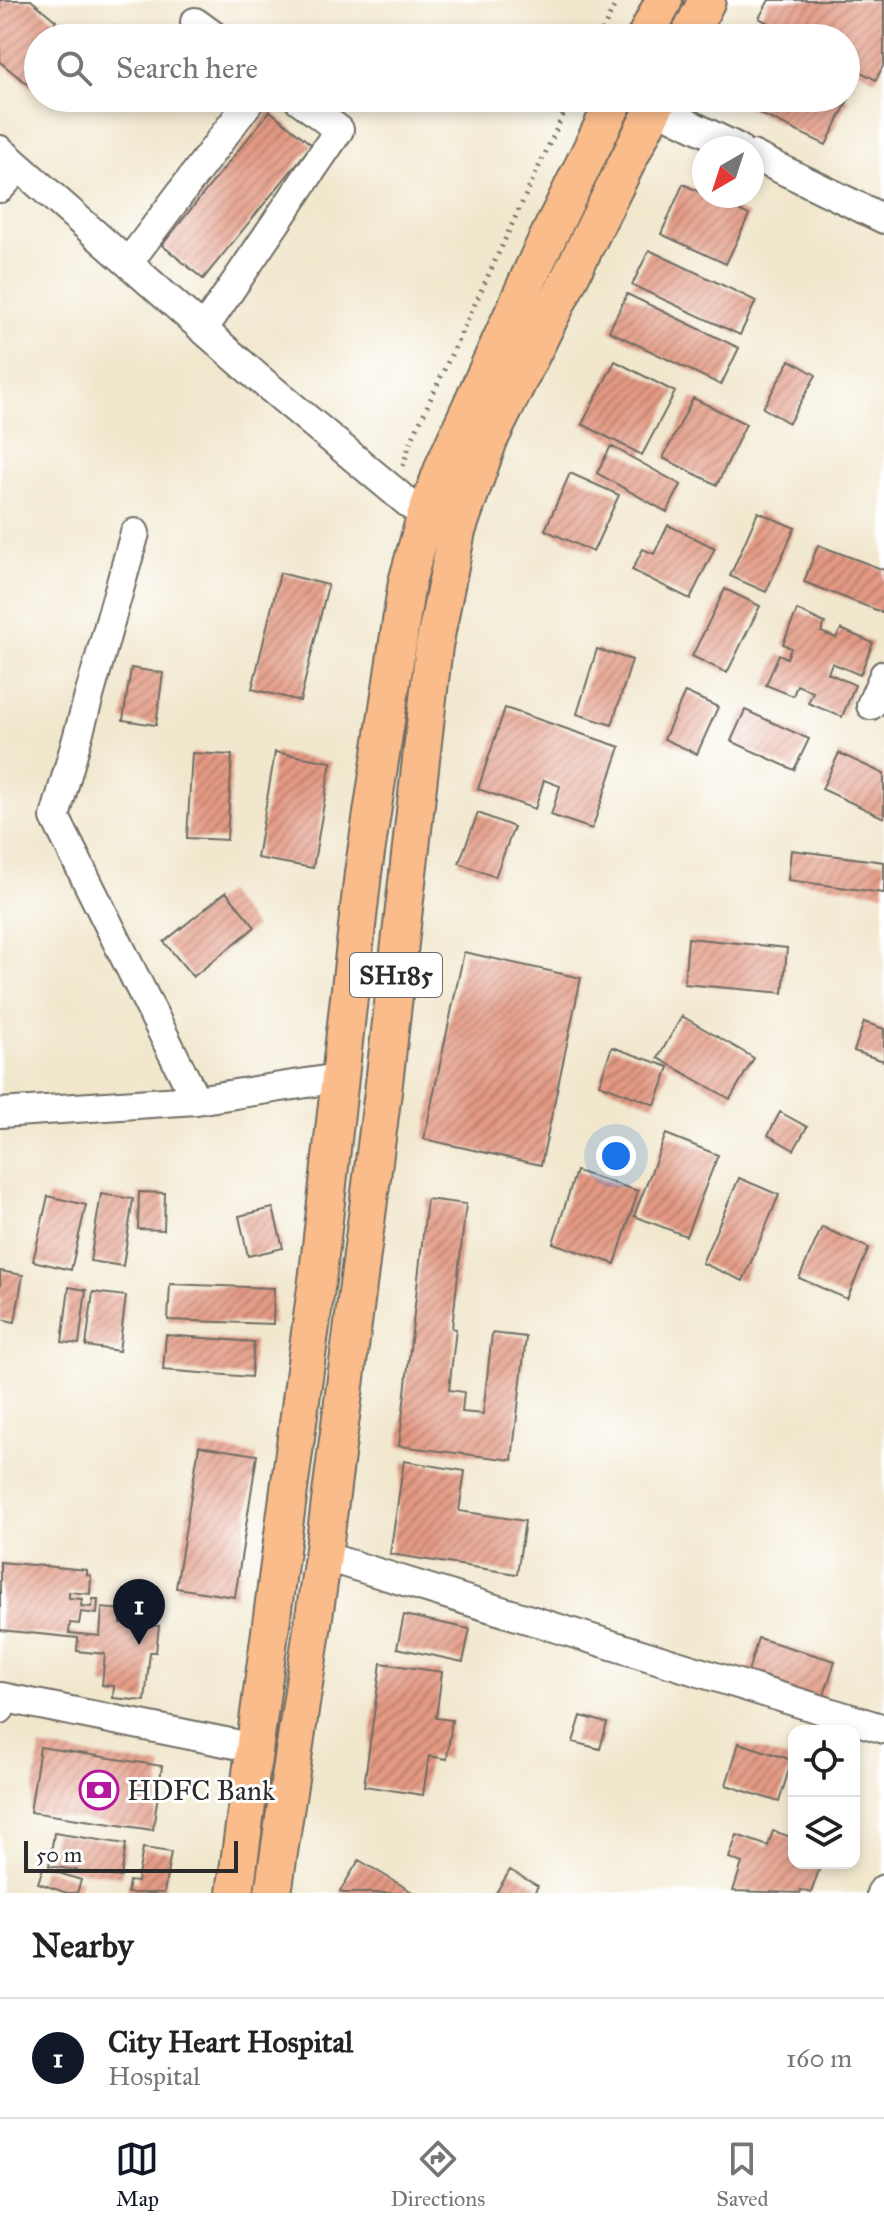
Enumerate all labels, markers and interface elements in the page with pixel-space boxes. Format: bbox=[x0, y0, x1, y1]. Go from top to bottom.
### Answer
search box bbox=[24, 24, 860, 112]
icon: search bbox=[52, 46, 96, 90]
text: Search here bbox=[116, 50, 258, 86]
north arrow bbox=[692, 136, 764, 208]
road number: SH185 bbox=[350, 953, 442, 997]
your location bbox=[596, 1136, 636, 1176]
pin: 1 bbox=[113, 1579, 165, 1645]
map controls bbox=[788, 1725, 860, 1869]
button: locate bbox=[788, 1725, 860, 1797]
bank icon: HDFC Bank bbox=[78, 1769, 120, 1811]
place label: HDFC Bank bbox=[127, 1773, 275, 1808]
button: layers bbox=[788, 1797, 860, 1869]
scale bar bbox=[24, 1837, 238, 1873]
text: 50 m bbox=[36, 1841, 82, 1868]
text: Nearby bbox=[32, 1925, 134, 1966]
text: City Heart Hospital bbox=[108, 2024, 353, 2060]
text: 1 bbox=[53, 2042, 63, 2074]
text: 160 m bbox=[786, 2042, 852, 2074]
text: Hospital bbox=[108, 2060, 200, 2092]
tab: Map bbox=[115, 2137, 159, 2212]
tab: Directions bbox=[390, 2137, 485, 2212]
tab: Saved bbox=[716, 2137, 768, 2212]

